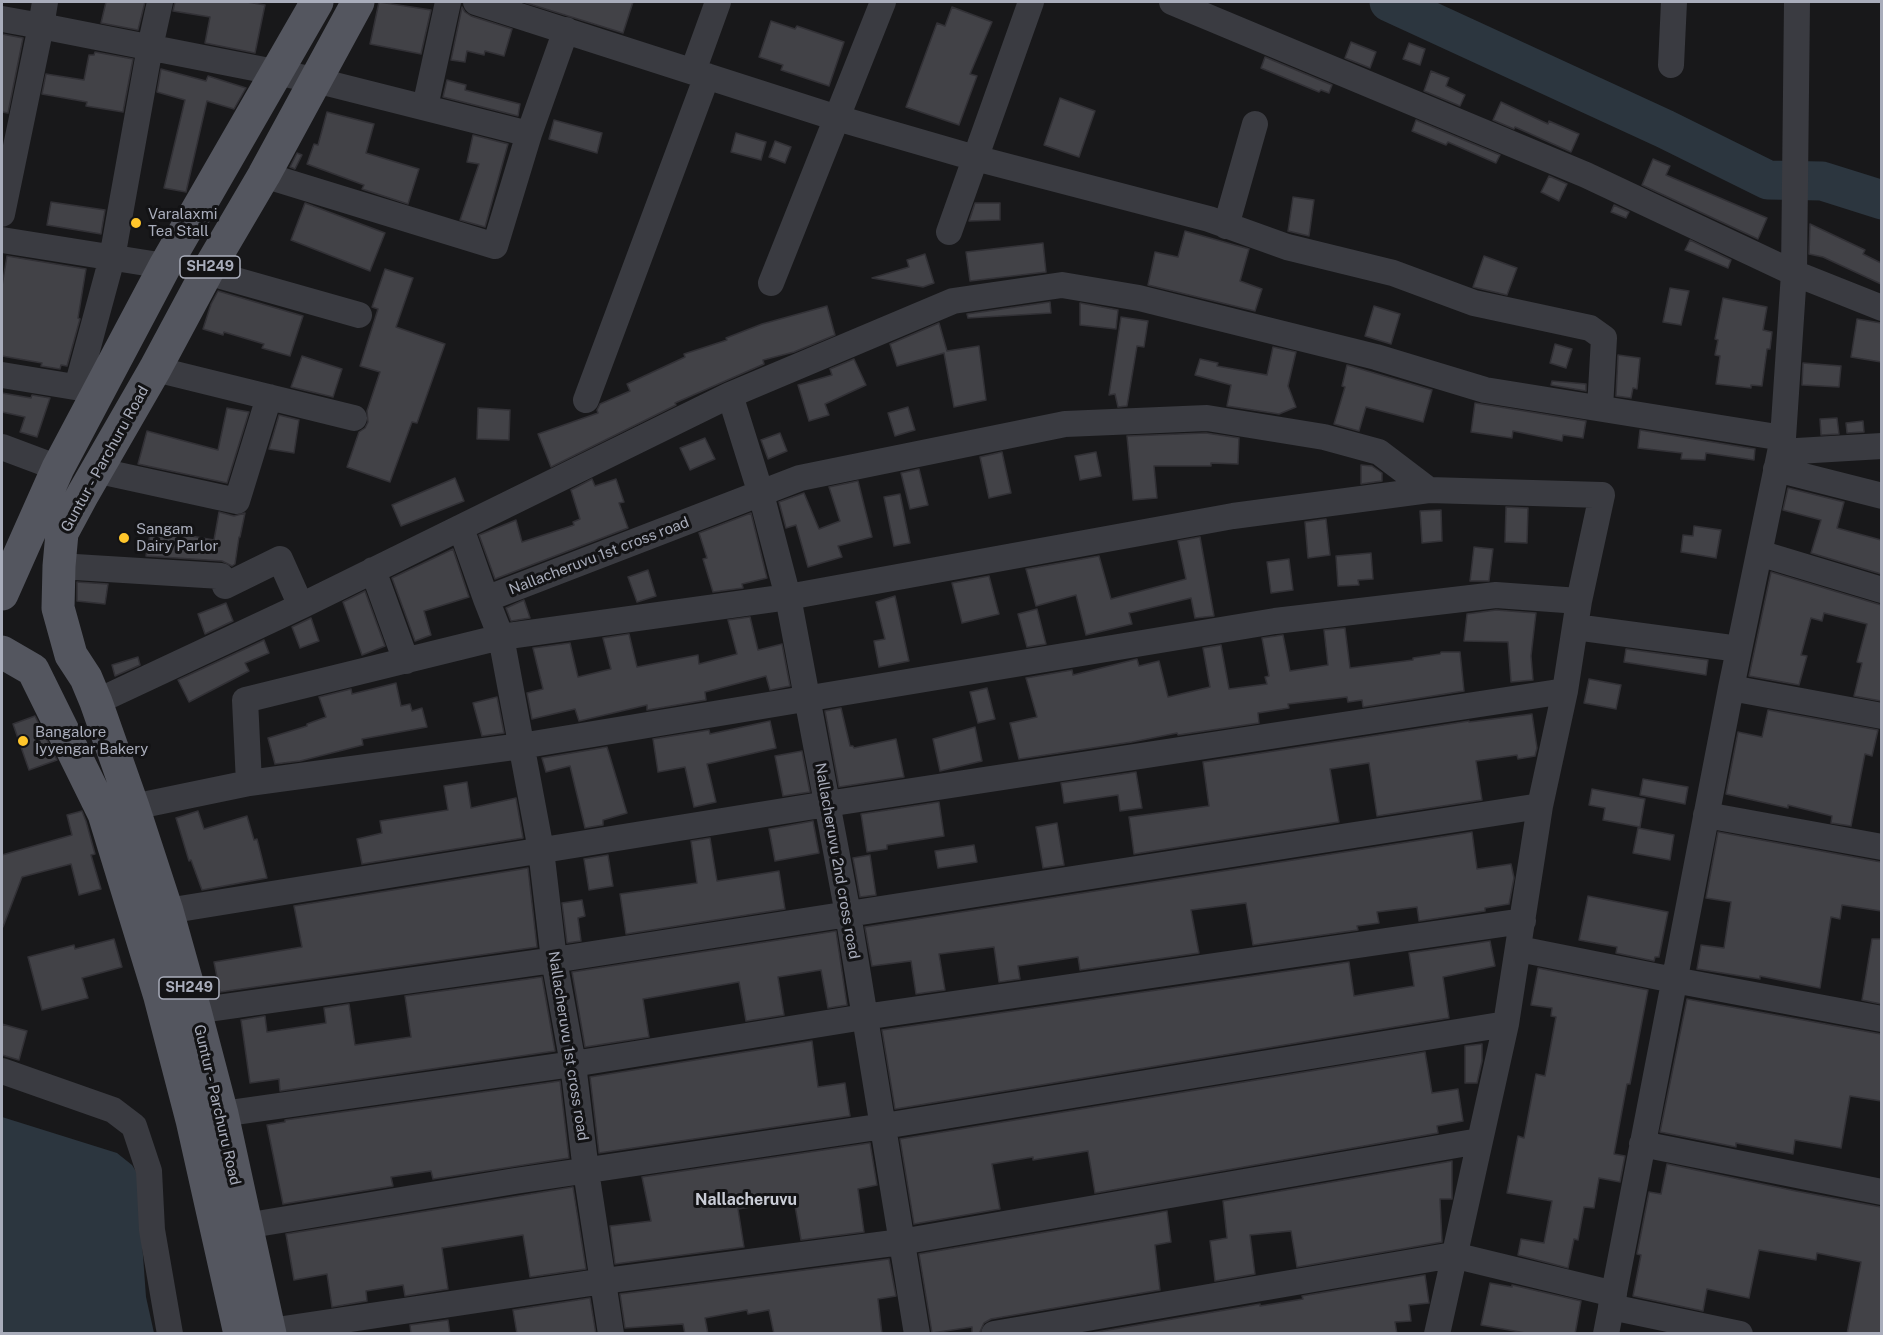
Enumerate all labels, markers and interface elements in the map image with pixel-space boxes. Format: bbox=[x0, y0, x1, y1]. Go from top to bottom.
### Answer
place label: Varalaxmi Tea Stall bbox=[148, 205, 217, 240]
marker: Varalaxmi Tea Stall bbox=[129, 216, 143, 230]
road number: SH249 bbox=[180, 256, 240, 278]
street label: Guntur - Parchuru Road bbox=[57, 383, 153, 535]
street label: Nallacheruvu 1st cross road bbox=[506, 513, 692, 599]
place label: Sangam Dairy Parlor bbox=[136, 520, 218, 555]
marker: Sangam Dairy Parlor bbox=[117, 531, 131, 545]
place label: Bangalore Iyyengar Bakery bbox=[35, 723, 148, 758]
marker: Bangalore Iyyengar Bakery bbox=[16, 734, 30, 748]
street label: Nallacheruvu 2nd cross road bbox=[811, 761, 863, 961]
street label: Nallacheruvu 1st cross road bbox=[544, 950, 592, 1142]
road number: SH249 bbox=[159, 977, 219, 999]
street label: Guntur - Parchuru Road bbox=[190, 1023, 244, 1187]
district label: Nallacheruvu bbox=[695, 1190, 797, 1210]

